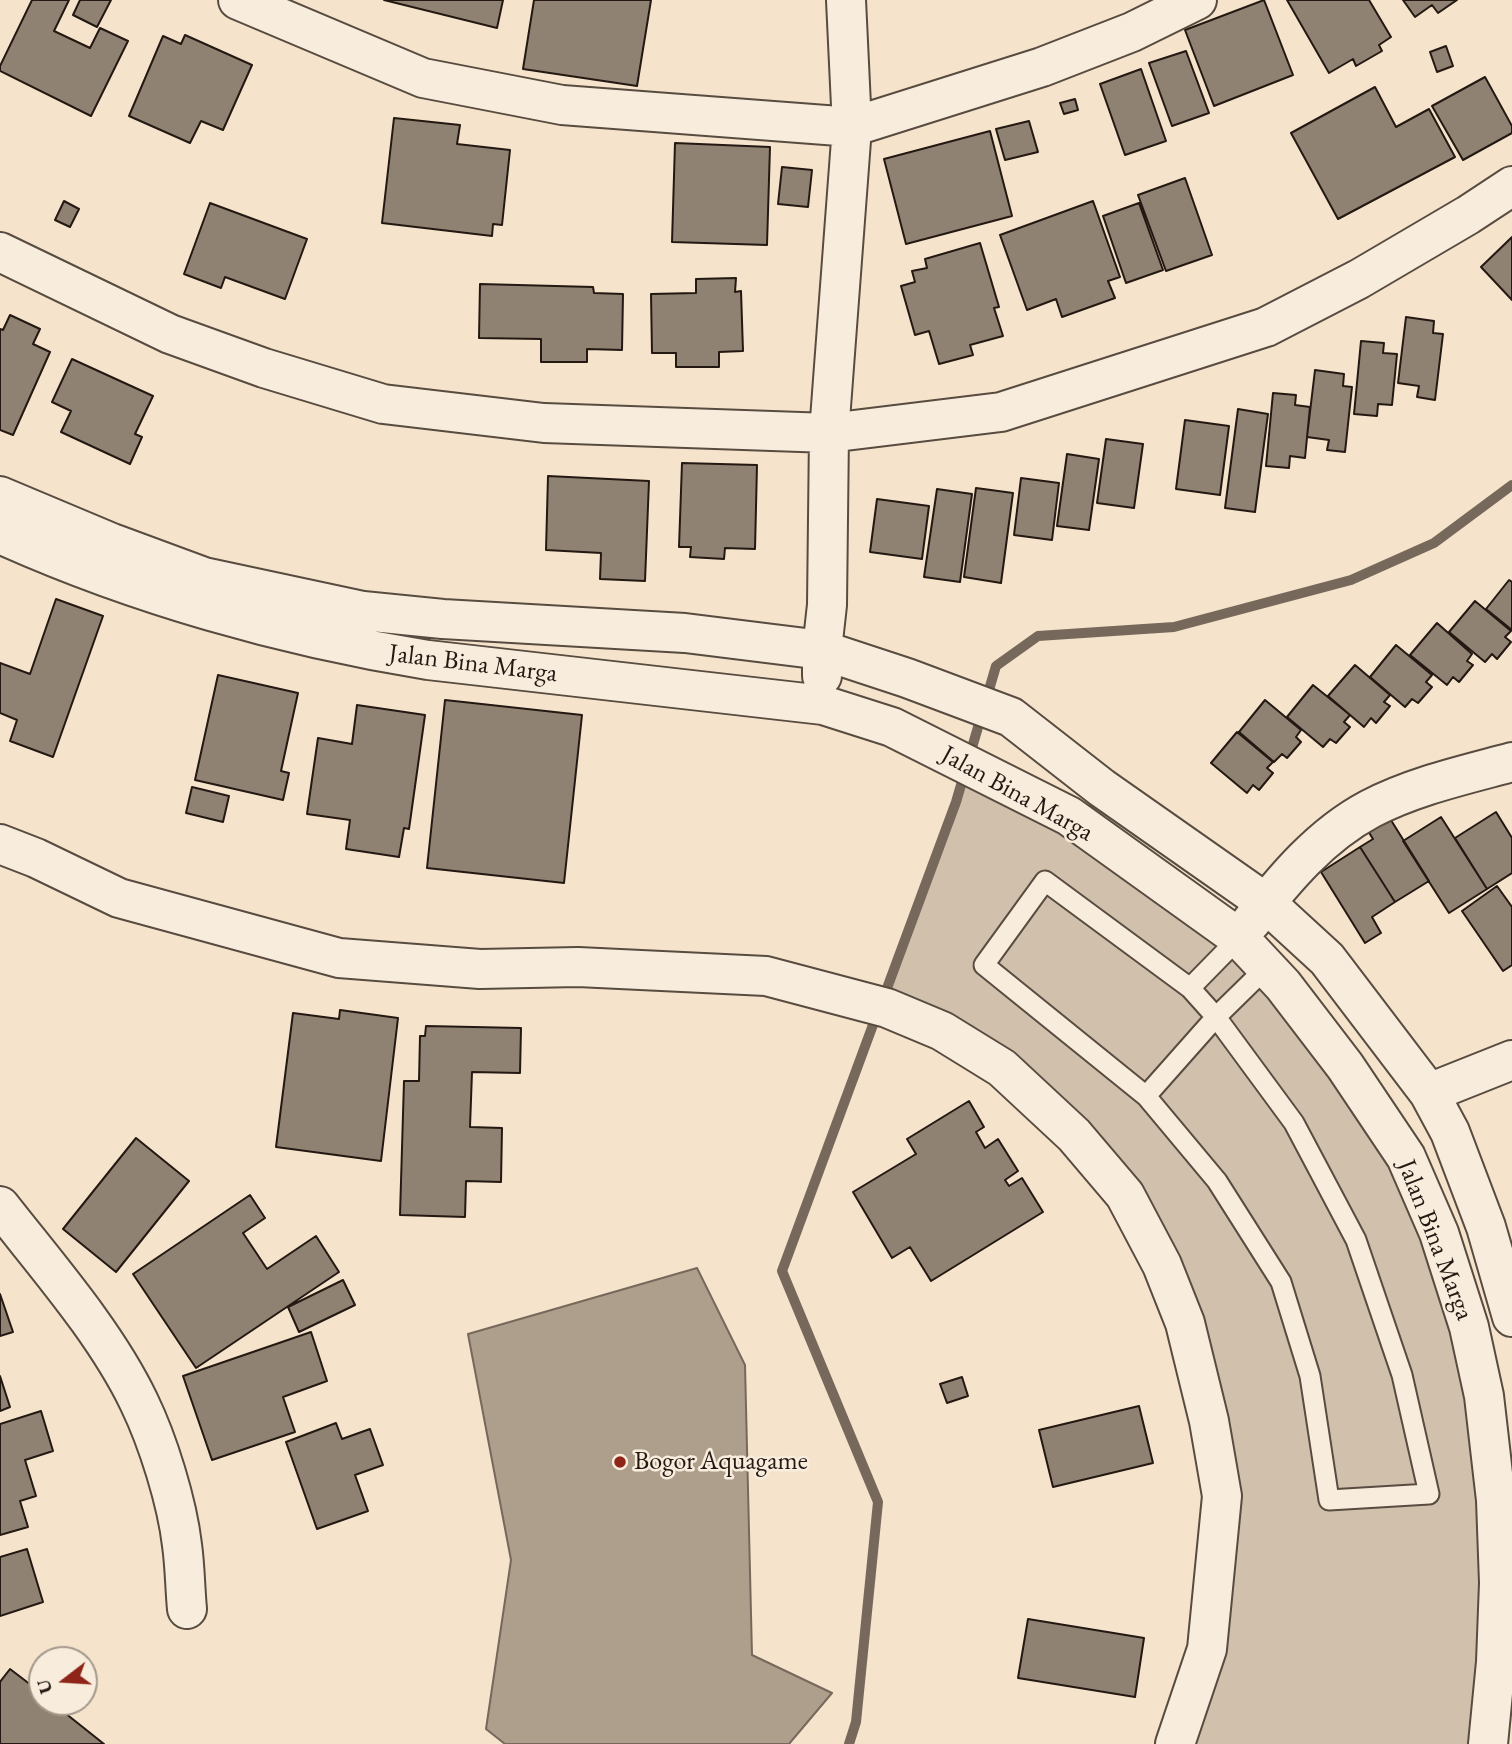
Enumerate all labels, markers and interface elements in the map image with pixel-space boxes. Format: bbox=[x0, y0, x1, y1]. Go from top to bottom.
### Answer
street label: Jalan Bina Marga bbox=[387, 638, 559, 690]
street label: Jalan Bina Marga bbox=[935, 739, 1099, 849]
street label: Jalan Bina Marga bbox=[1390, 1155, 1480, 1325]
place label: Bogor Aquagame bbox=[634, 1446, 808, 1478]
marker: Bogor Aquagame bbox=[612, 1454, 628, 1470]
north arrow bbox=[28, 1646, 98, 1716]
text: U bbox=[30, 1676, 58, 1697]

